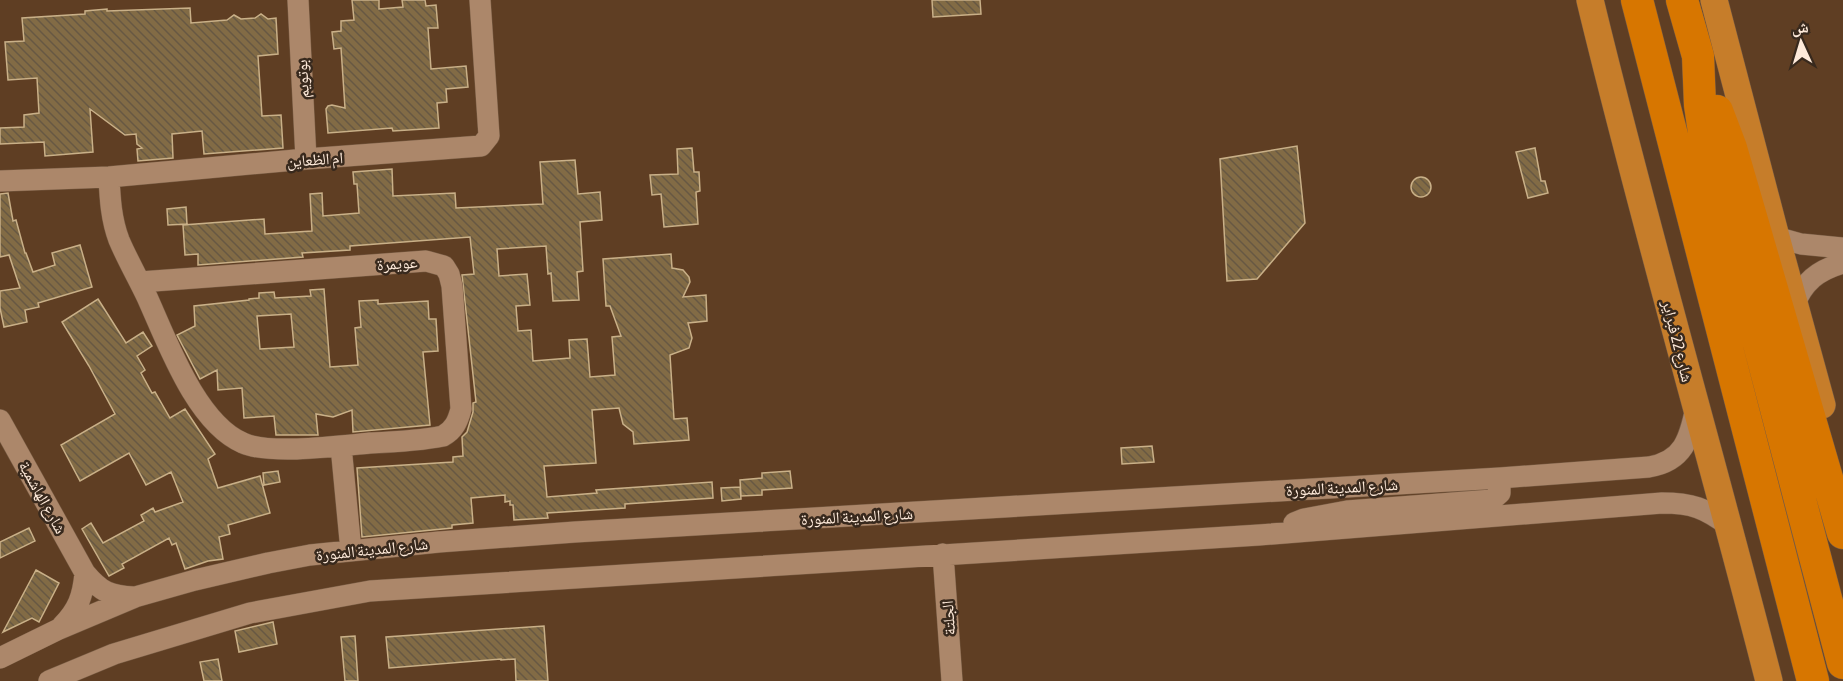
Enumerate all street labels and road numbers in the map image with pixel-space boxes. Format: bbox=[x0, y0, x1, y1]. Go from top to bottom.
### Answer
street label: بوتويم bbox=[292, 59, 314, 99]
street label: ام الظعاين bbox=[286, 148, 344, 172]
street label: عويمرة bbox=[376, 253, 418, 274]
street label: شارع 22 فبراير bbox=[1657, 297, 1697, 384]
street label: شارع الهاشمية bbox=[14, 458, 70, 537]
street label: شارع المدينة المنورة bbox=[1285, 475, 1399, 501]
street label: شارع المدينة المنورة bbox=[800, 504, 914, 530]
street label: شارع المدينة المنورة bbox=[315, 534, 429, 566]
street label: الجلتة bbox=[938, 600, 958, 636]

